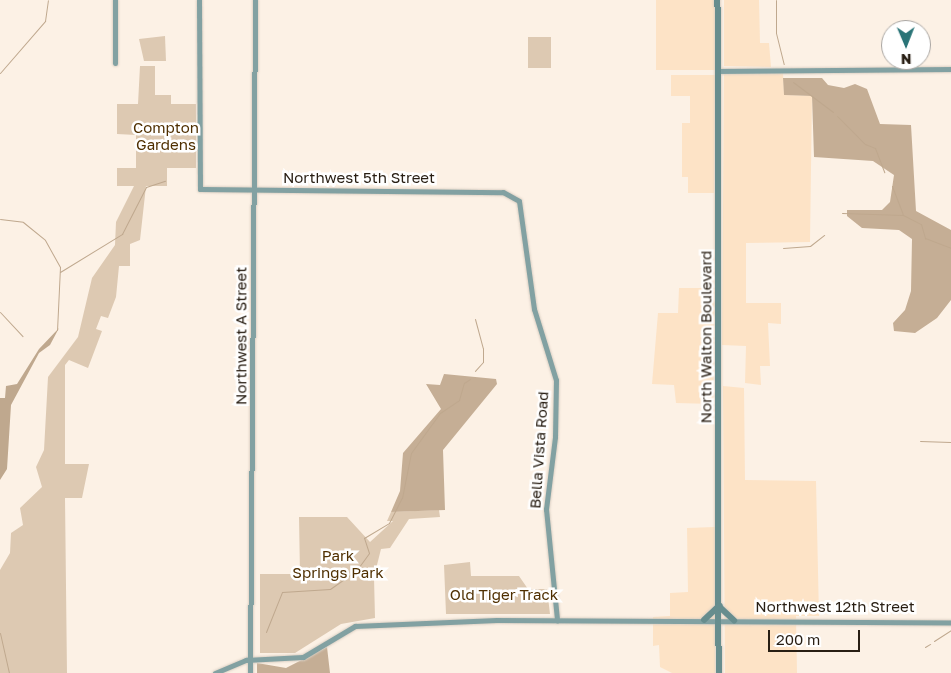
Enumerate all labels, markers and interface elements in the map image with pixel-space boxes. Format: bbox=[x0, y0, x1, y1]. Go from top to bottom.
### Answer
north arrow bbox=[881, 20, 931, 70]
text: N bbox=[901, 51, 912, 68]
park label: Compton Gardens bbox=[133, 118, 199, 153]
street label: Northwest 5th Street bbox=[283, 169, 435, 187]
street label: North Walton Boulevard bbox=[697, 251, 715, 423]
street label: Northwest A Street bbox=[232, 267, 250, 405]
street label: Bella Vista Road bbox=[526, 391, 552, 509]
park label: Park Springs Park bbox=[292, 546, 384, 581]
park label: Old Tiger Track bbox=[450, 586, 558, 604]
street label: Northwest 12th Street bbox=[755, 598, 915, 616]
scale bar bbox=[771, 620, 864, 652]
text: 200 m bbox=[776, 630, 820, 648]

